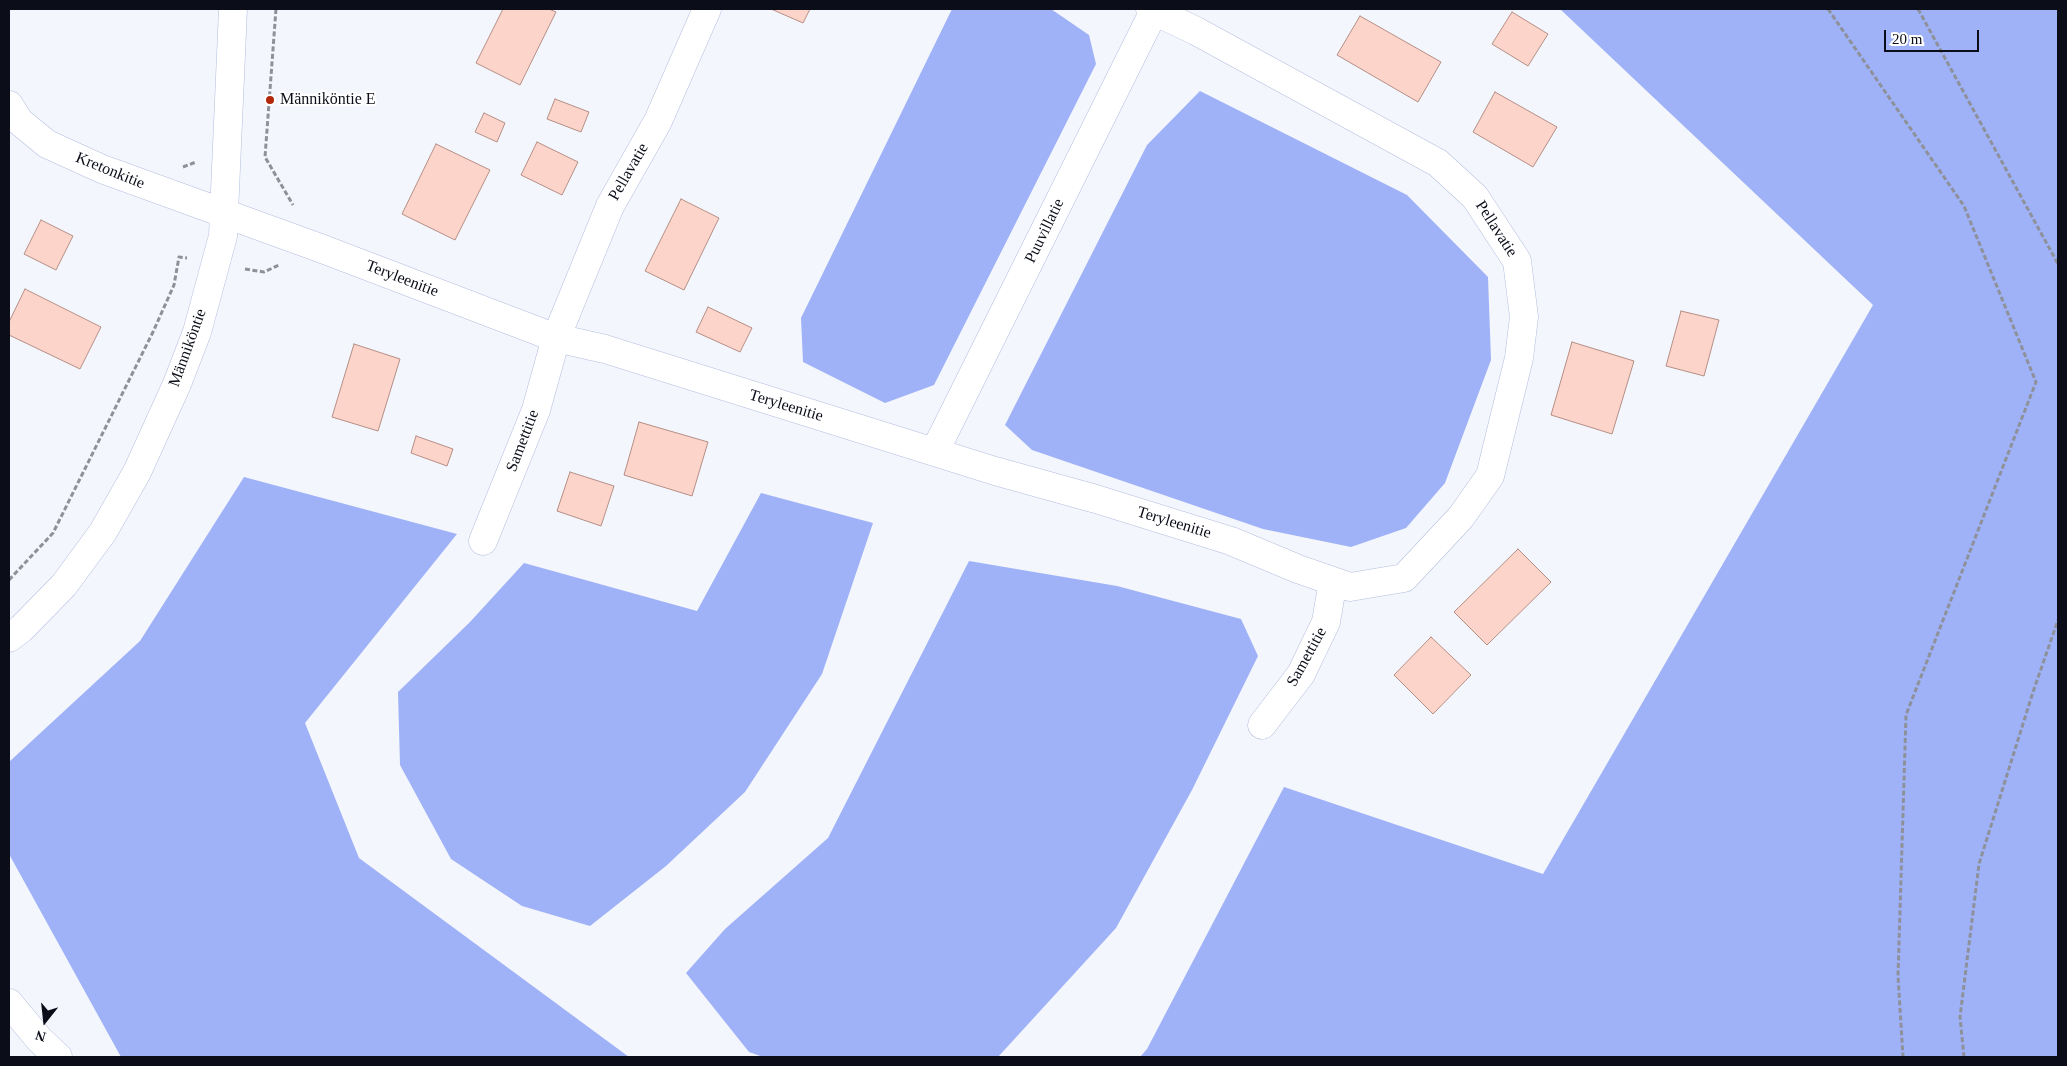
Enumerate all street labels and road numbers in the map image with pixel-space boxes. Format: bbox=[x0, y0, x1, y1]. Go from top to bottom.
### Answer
street label: Pellavatie bbox=[605, 140, 653, 204]
street label: Kretonkitie bbox=[73, 148, 147, 194]
street label: Puuvillatie bbox=[1021, 196, 1069, 266]
street label: Pellavatie bbox=[1471, 197, 1521, 261]
street label: Teryleenitie bbox=[363, 256, 441, 302]
street label: Männiköntie bbox=[165, 306, 211, 390]
street label: Teryleenitie bbox=[747, 386, 825, 426]
street label: Samettitie bbox=[502, 407, 544, 475]
street label: Teryleenitie bbox=[1135, 503, 1213, 543]
street label: Samettitie bbox=[1283, 624, 1331, 690]

